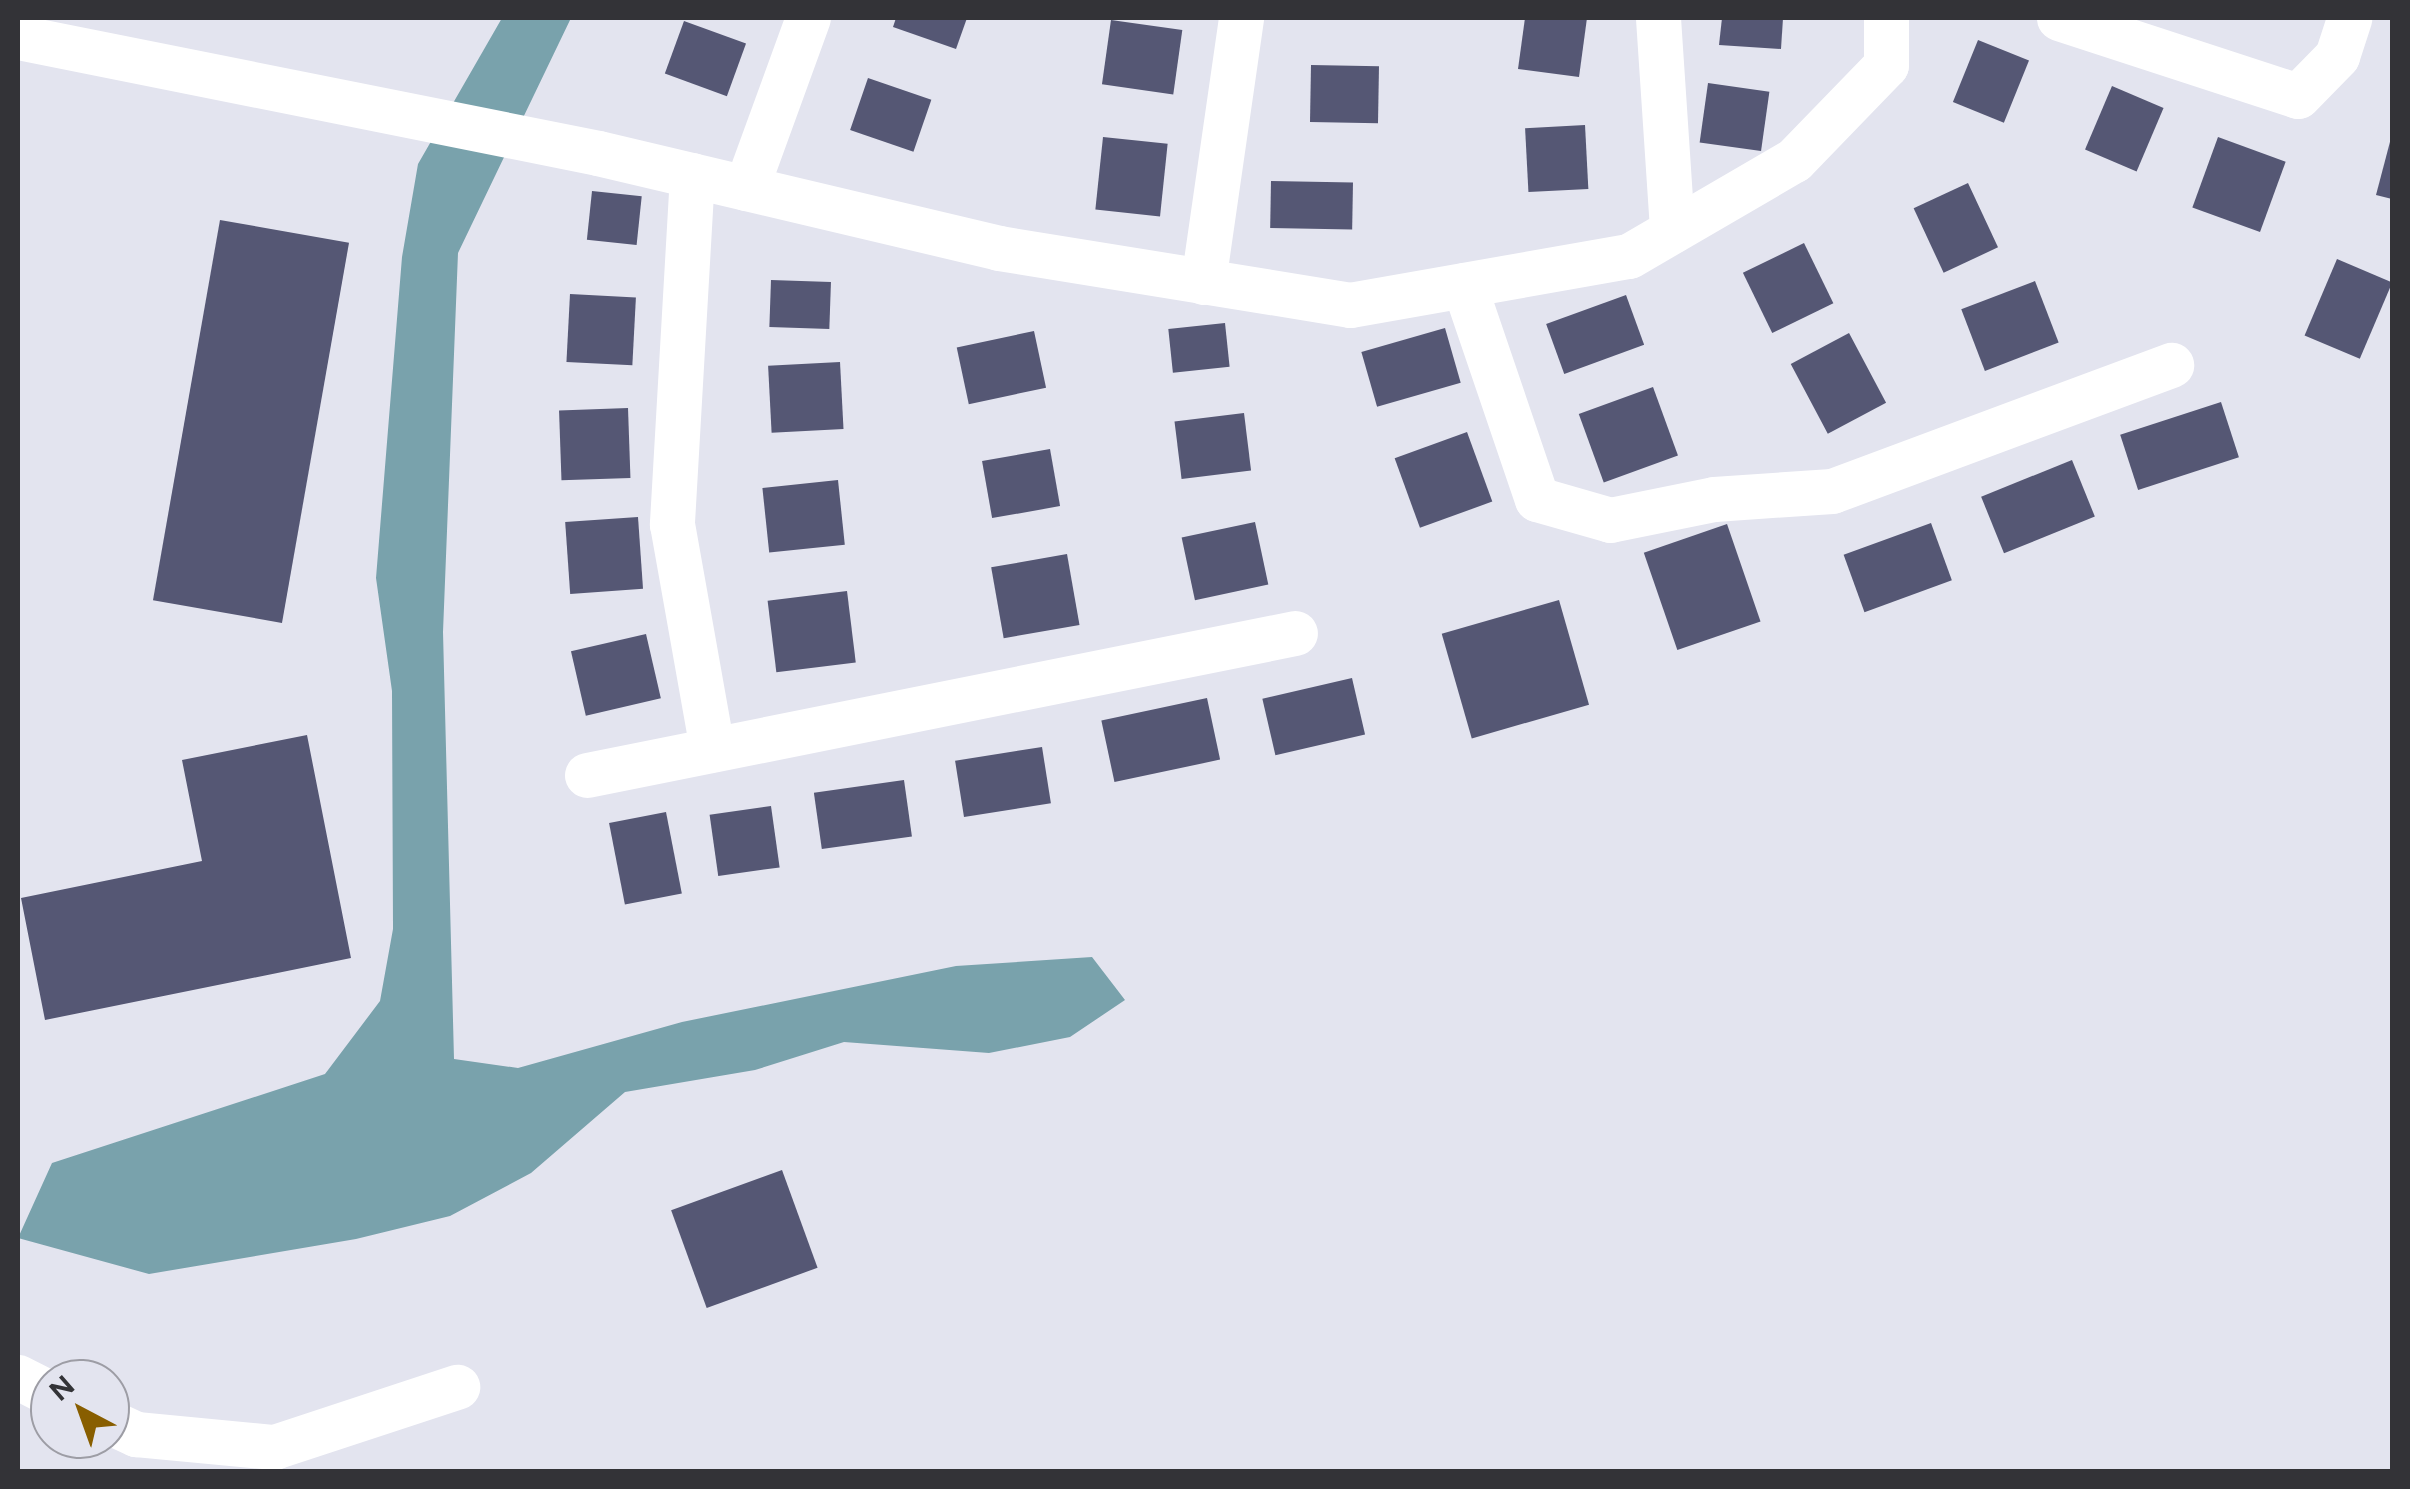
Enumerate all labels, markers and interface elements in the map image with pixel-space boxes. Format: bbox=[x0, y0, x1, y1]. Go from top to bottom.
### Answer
north arrow bbox=[30, 1359, 130, 1459]
text: N bbox=[42, 1368, 81, 1408]

